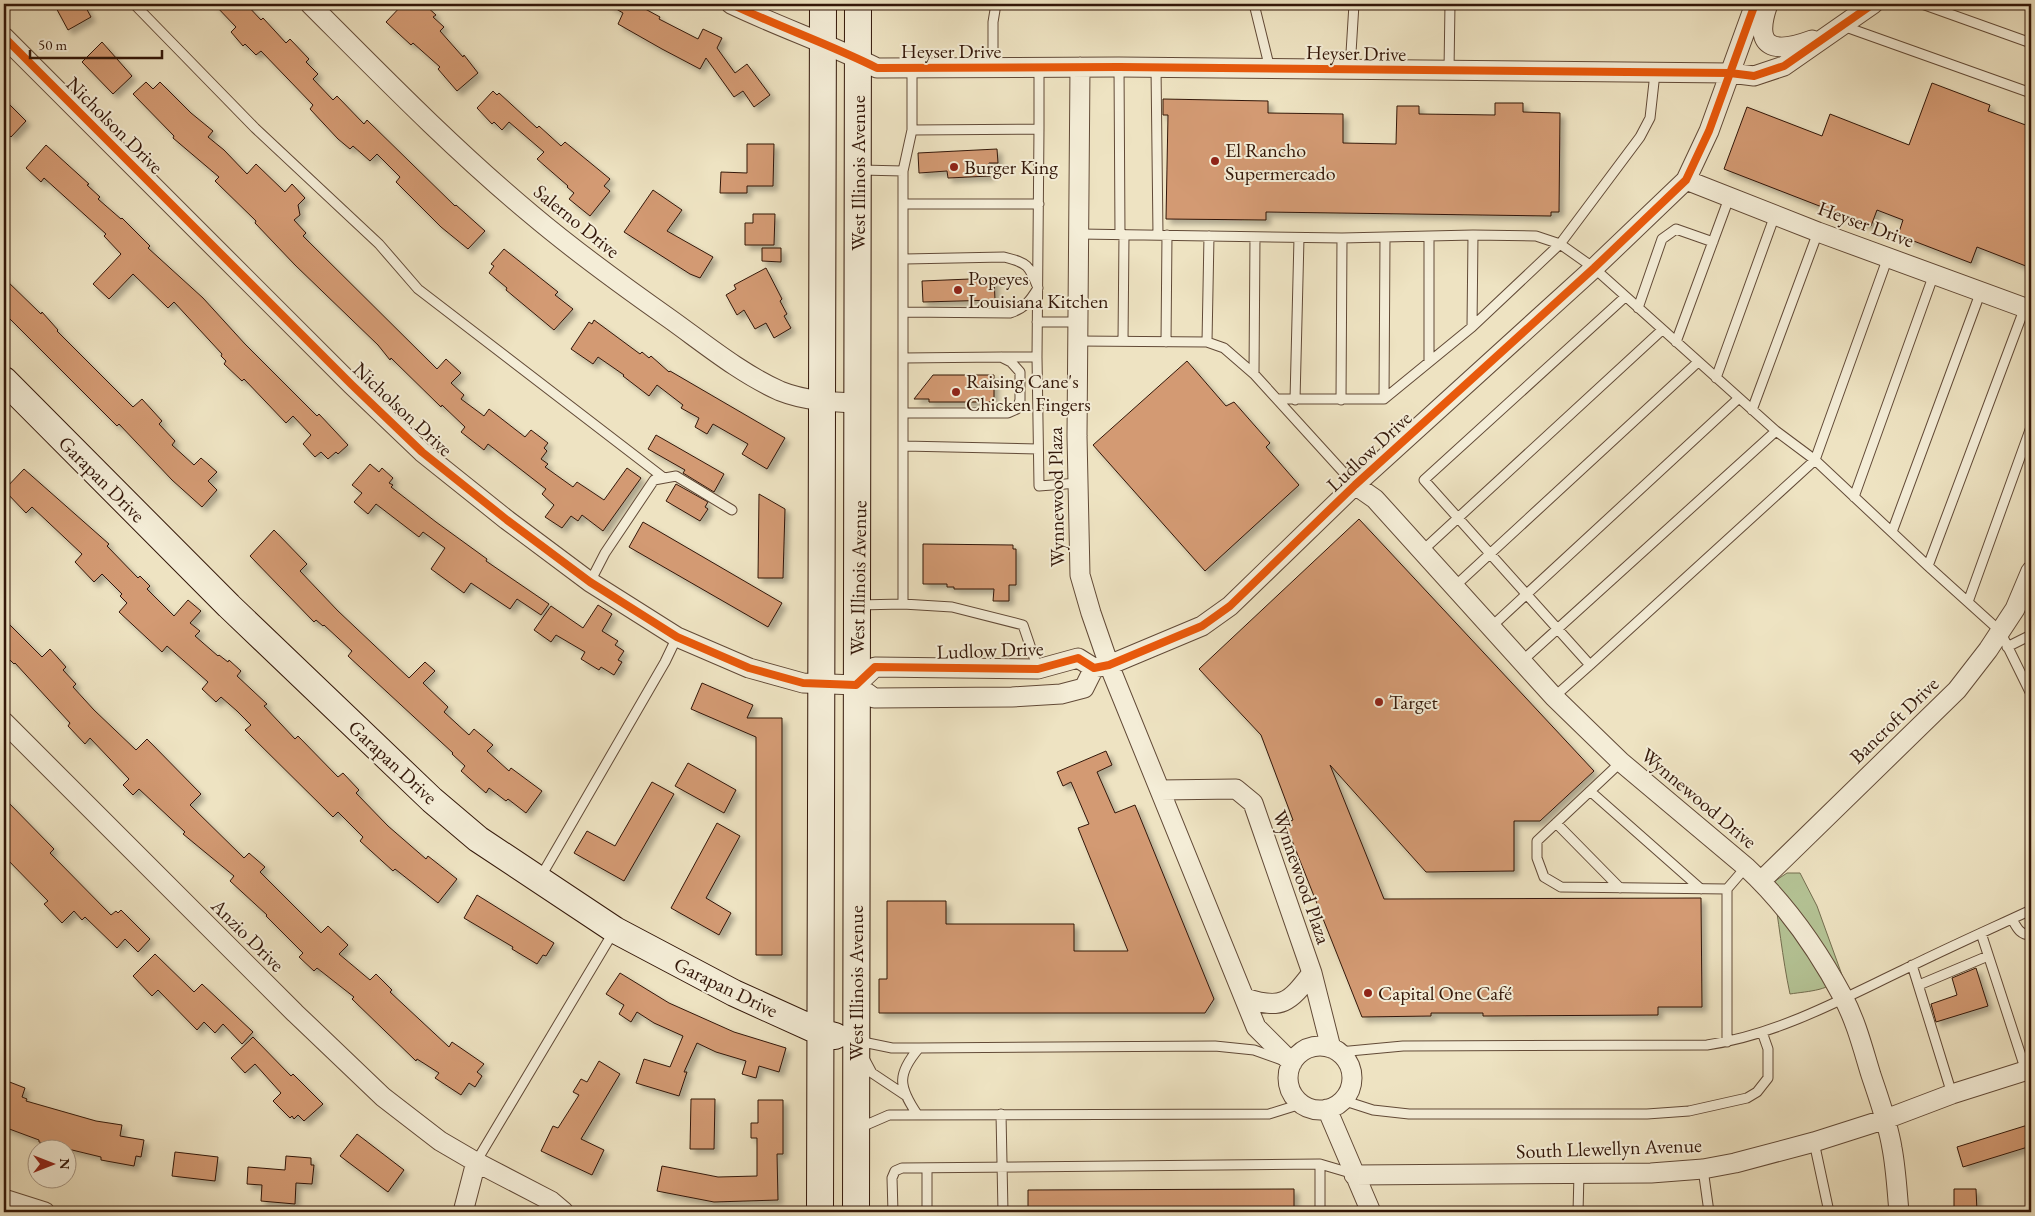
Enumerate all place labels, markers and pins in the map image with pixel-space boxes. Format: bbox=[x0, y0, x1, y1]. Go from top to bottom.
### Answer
place label: El Rancho Supermercado bbox=[1225, 137, 1336, 186]
place label: Burger King bbox=[964, 154, 1058, 180]
marker: El Rancho Supermercado bbox=[1209, 155, 1221, 167]
marker: Burger King bbox=[948, 161, 960, 173]
place label: Popeyes Louisiana Kitchen bbox=[968, 265, 1109, 314]
marker: Popeyes Louisiana Kitchen bbox=[952, 284, 964, 296]
place label: Raising Cane's Chicken Fingers bbox=[966, 368, 1091, 417]
marker: Raising Cane's Chicken Fingers bbox=[950, 386, 962, 398]
place label: Target bbox=[1389, 689, 1438, 715]
marker: Target bbox=[1373, 696, 1385, 708]
place label: Capital One Café bbox=[1378, 980, 1512, 1006]
marker: Capital One Café bbox=[1362, 987, 1374, 999]

